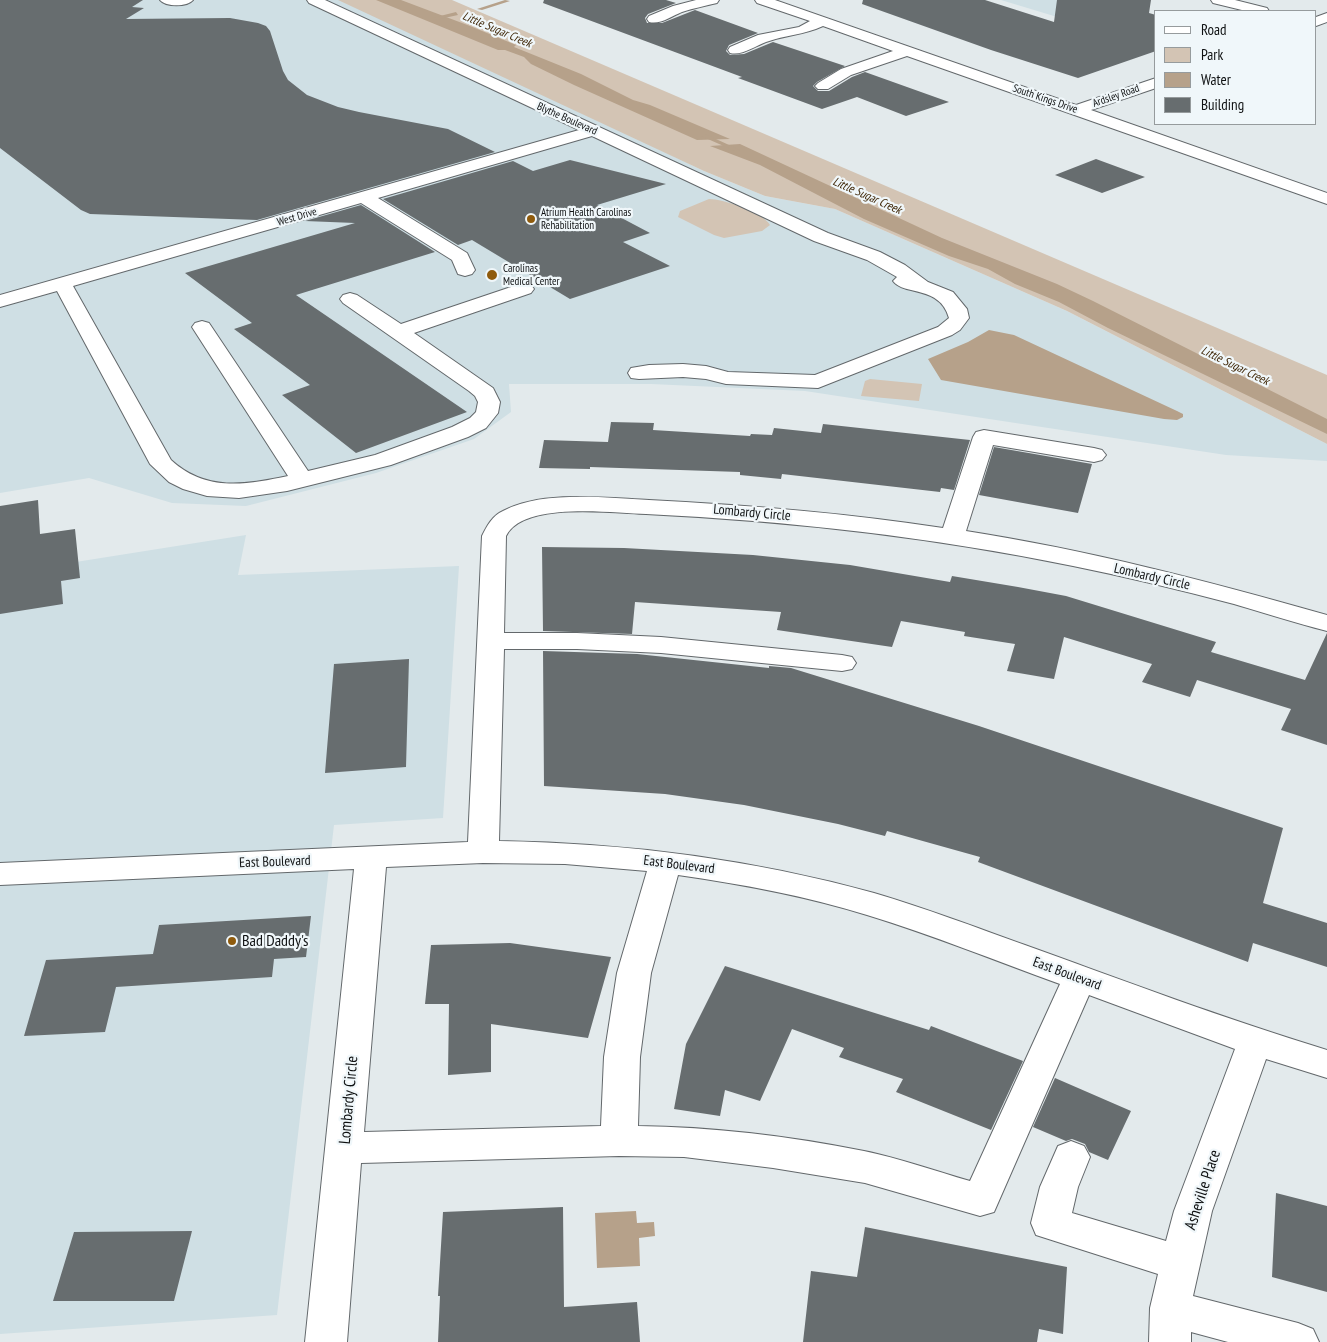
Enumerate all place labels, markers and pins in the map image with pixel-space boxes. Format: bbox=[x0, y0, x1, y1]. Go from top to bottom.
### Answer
place label: Atrium Health Carolinas Rehabilitation bbox=[541, 206, 631, 232]
marker: Atrium Health Carolinas Rehabilitation bbox=[525, 213, 537, 225]
place label: Carolinas Medical Center bbox=[503, 262, 560, 288]
marker: Carolinas Medical Center bbox=[485, 268, 499, 282]
place label: Bad Daddy's bbox=[242, 931, 308, 951]
marker: Bad Daddy's bbox=[226, 935, 238, 947]

